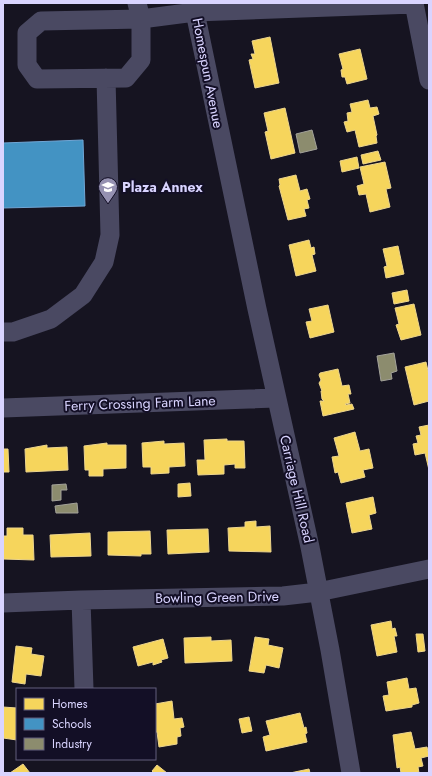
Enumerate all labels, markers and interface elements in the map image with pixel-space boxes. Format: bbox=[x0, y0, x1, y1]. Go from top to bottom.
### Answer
street label: Homespun Avenue bbox=[188, 16, 228, 130]
school or university icon: Plaza Annex bbox=[97, 176, 119, 204]
place label: Plaza Annex bbox=[122, 177, 203, 197]
street label: Ferry Crossing Farm Lane bbox=[64, 390, 216, 416]
street label: Carriage Hill Road bbox=[275, 433, 319, 545]
street label: Bowling Green Drive bbox=[155, 586, 279, 608]
legend bbox=[16, 688, 156, 760]
text: Homes bbox=[52, 695, 88, 713]
text: Schools bbox=[52, 715, 91, 733]
text: Industry bbox=[52, 735, 93, 753]

